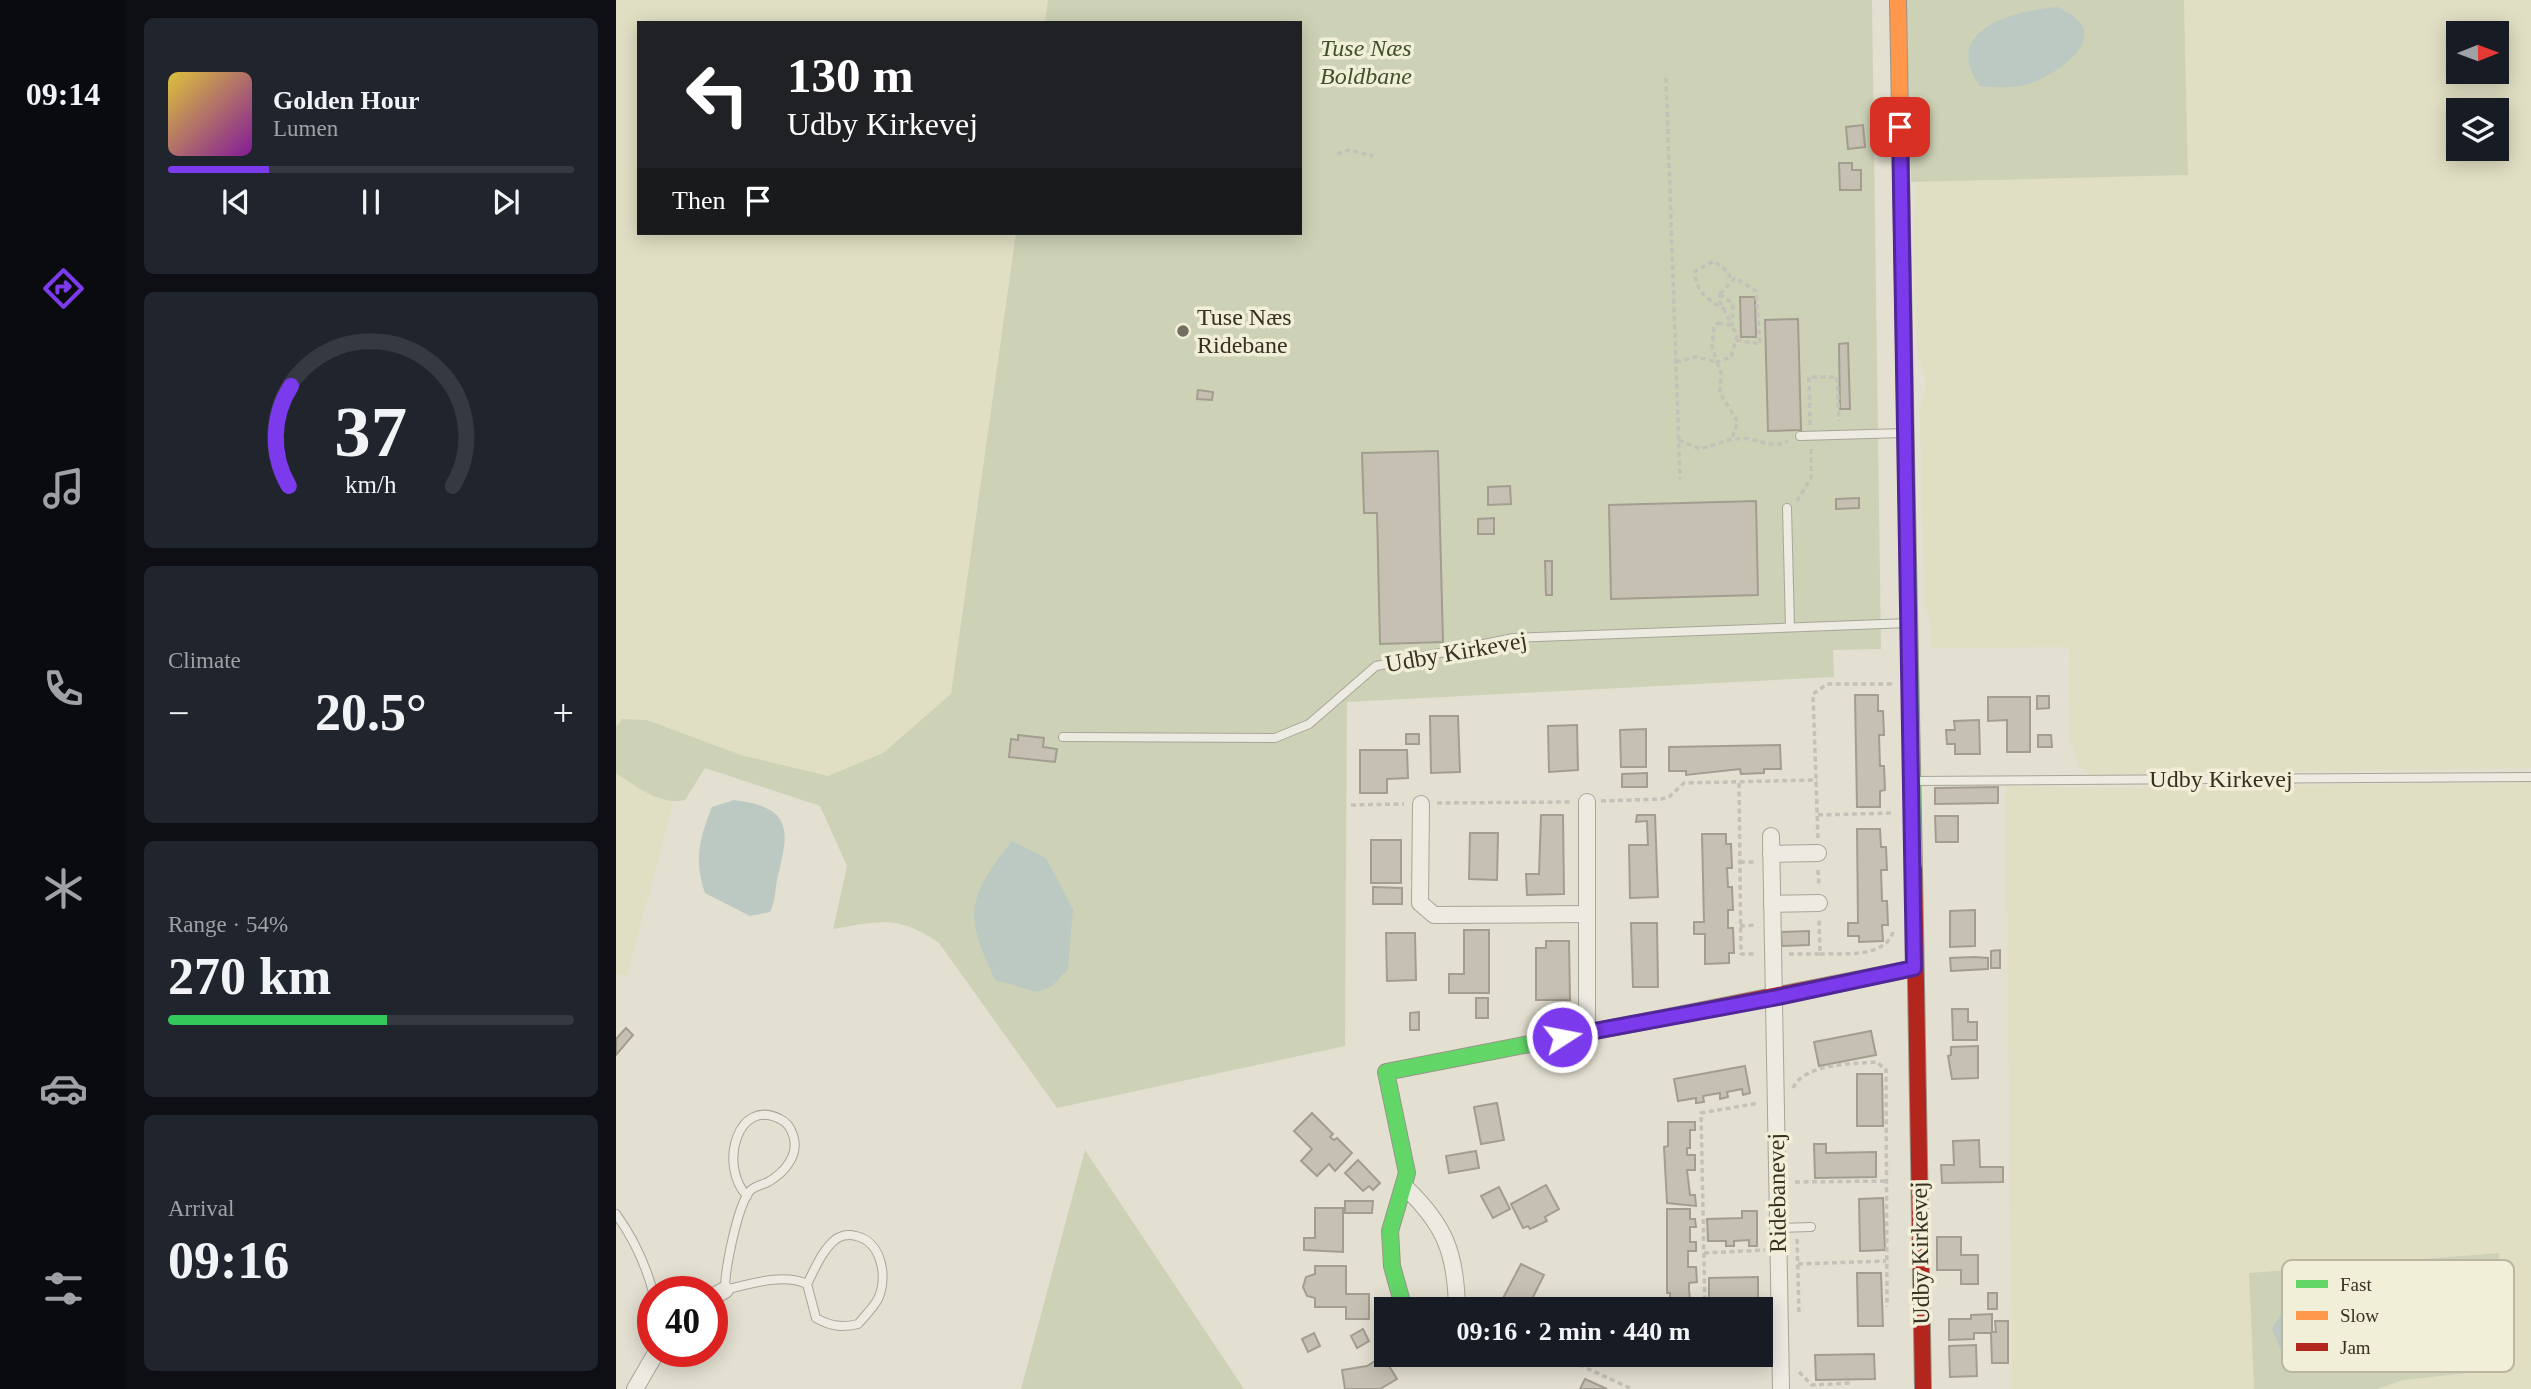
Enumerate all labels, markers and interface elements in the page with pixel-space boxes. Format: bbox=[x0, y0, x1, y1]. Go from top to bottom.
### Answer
north arrow bbox=[2446, 21, 2510, 84]
map controls bbox=[2446, 21, 2509, 161]
park label: Tuse Næs Boldbane bbox=[1320, 35, 1412, 89]
text: 130 m bbox=[787, 48, 914, 103]
icon: left bbox=[672, 49, 763, 140]
text: 09:14 bbox=[26, 76, 100, 112]
text: Golden Hour bbox=[273, 86, 420, 115]
pin bbox=[1870, 97, 1930, 157]
button: layers bbox=[2446, 98, 2509, 161]
text: Udby Kirkevej bbox=[787, 106, 978, 142]
icon: arrive bbox=[1881, 108, 1919, 146]
text: Lumen bbox=[273, 116, 338, 141]
icon: arrive bbox=[739, 182, 777, 220]
icon: previous bbox=[217, 183, 255, 221]
icon: pause bbox=[352, 183, 390, 221]
icon: next bbox=[487, 183, 525, 221]
text: Then bbox=[672, 186, 725, 215]
icon: directions bbox=[39, 264, 88, 313]
place label: Tuse Næs Ridebane bbox=[1197, 304, 1292, 358]
marker: Tuse Næs Ridebane bbox=[1175, 323, 1191, 339]
text: 37 bbox=[335, 392, 407, 473]
icon: music bbox=[39, 464, 88, 513]
text: km/h bbox=[345, 471, 397, 498]
street label: Udby Kirkevej bbox=[1383, 627, 1529, 677]
text: Climate bbox=[168, 648, 241, 673]
icon: phone bbox=[39, 664, 88, 713]
text: 20.5° bbox=[315, 684, 427, 741]
text: − bbox=[168, 692, 189, 734]
text: + bbox=[553, 692, 574, 734]
street label: Udby Kirkevej bbox=[2149, 766, 2293, 792]
icon: climate bbox=[39, 864, 88, 913]
text: Range · 54% bbox=[168, 912, 288, 937]
text: 270 km bbox=[168, 948, 331, 1005]
position arrow bbox=[1525, 1000, 1599, 1074]
icon: car bbox=[39, 1064, 88, 1113]
street label: Ridebanevej bbox=[1763, 1133, 1791, 1253]
street label: Udby Kirkevej bbox=[1906, 1181, 1934, 1325]
text: Arrival bbox=[168, 1196, 234, 1221]
text: 09:16 bbox=[168, 1232, 289, 1289]
legend bbox=[2282, 1260, 2514, 1372]
icon: filters bbox=[39, 1264, 88, 1313]
text: Fast bbox=[2340, 1274, 2372, 1295]
speed limit sign: 40 bbox=[637, 1276, 728, 1367]
text: Slow bbox=[2340, 1305, 2379, 1326]
text: 09:16 · 2 min · 440 m bbox=[1457, 1317, 1691, 1346]
text: Jam bbox=[2340, 1337, 2371, 1358]

